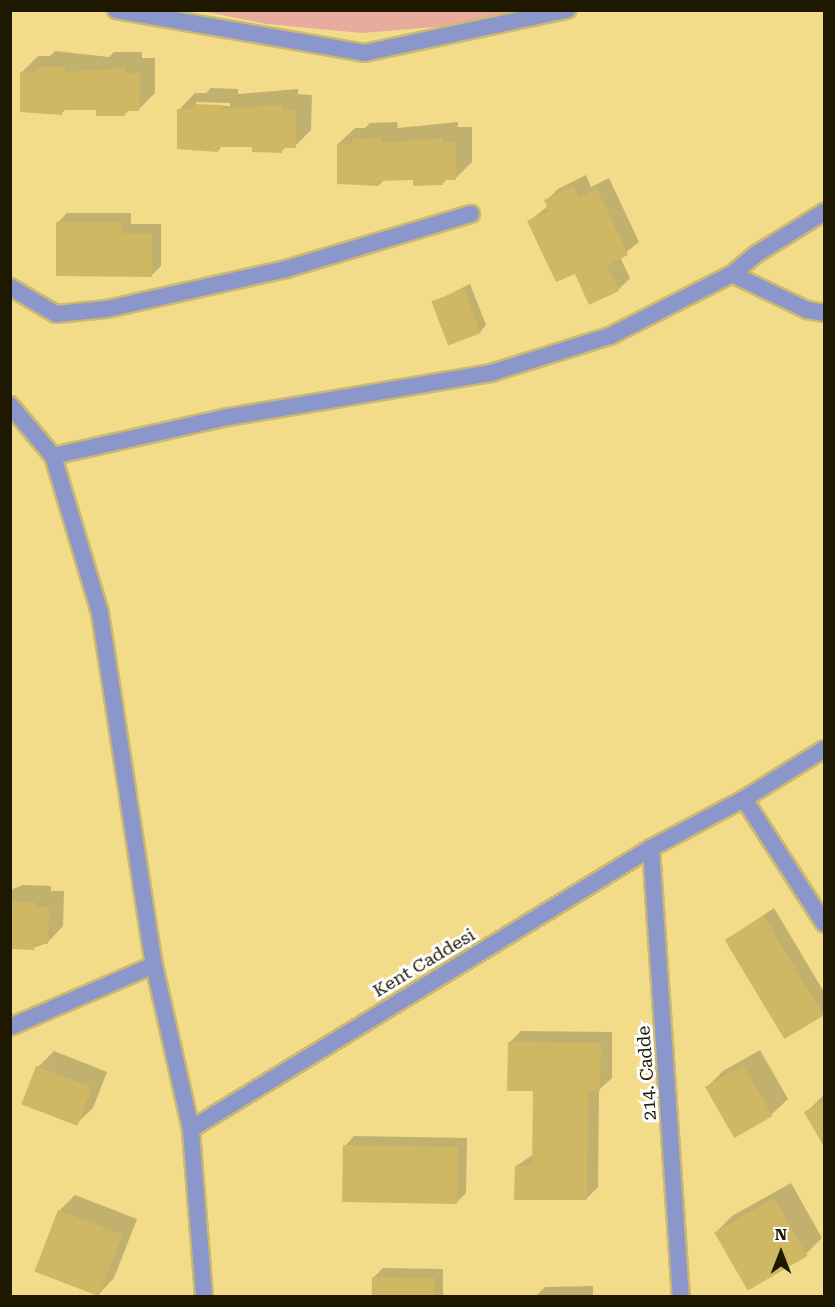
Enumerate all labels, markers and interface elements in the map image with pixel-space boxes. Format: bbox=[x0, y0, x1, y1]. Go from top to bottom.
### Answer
street label: Kent Caddesi bbox=[369, 924, 479, 1002]
street label: 214. Cadde bbox=[633, 1025, 661, 1121]
north arrow bbox=[751, 1223, 811, 1283]
text: N bbox=[775, 1225, 787, 1244]

